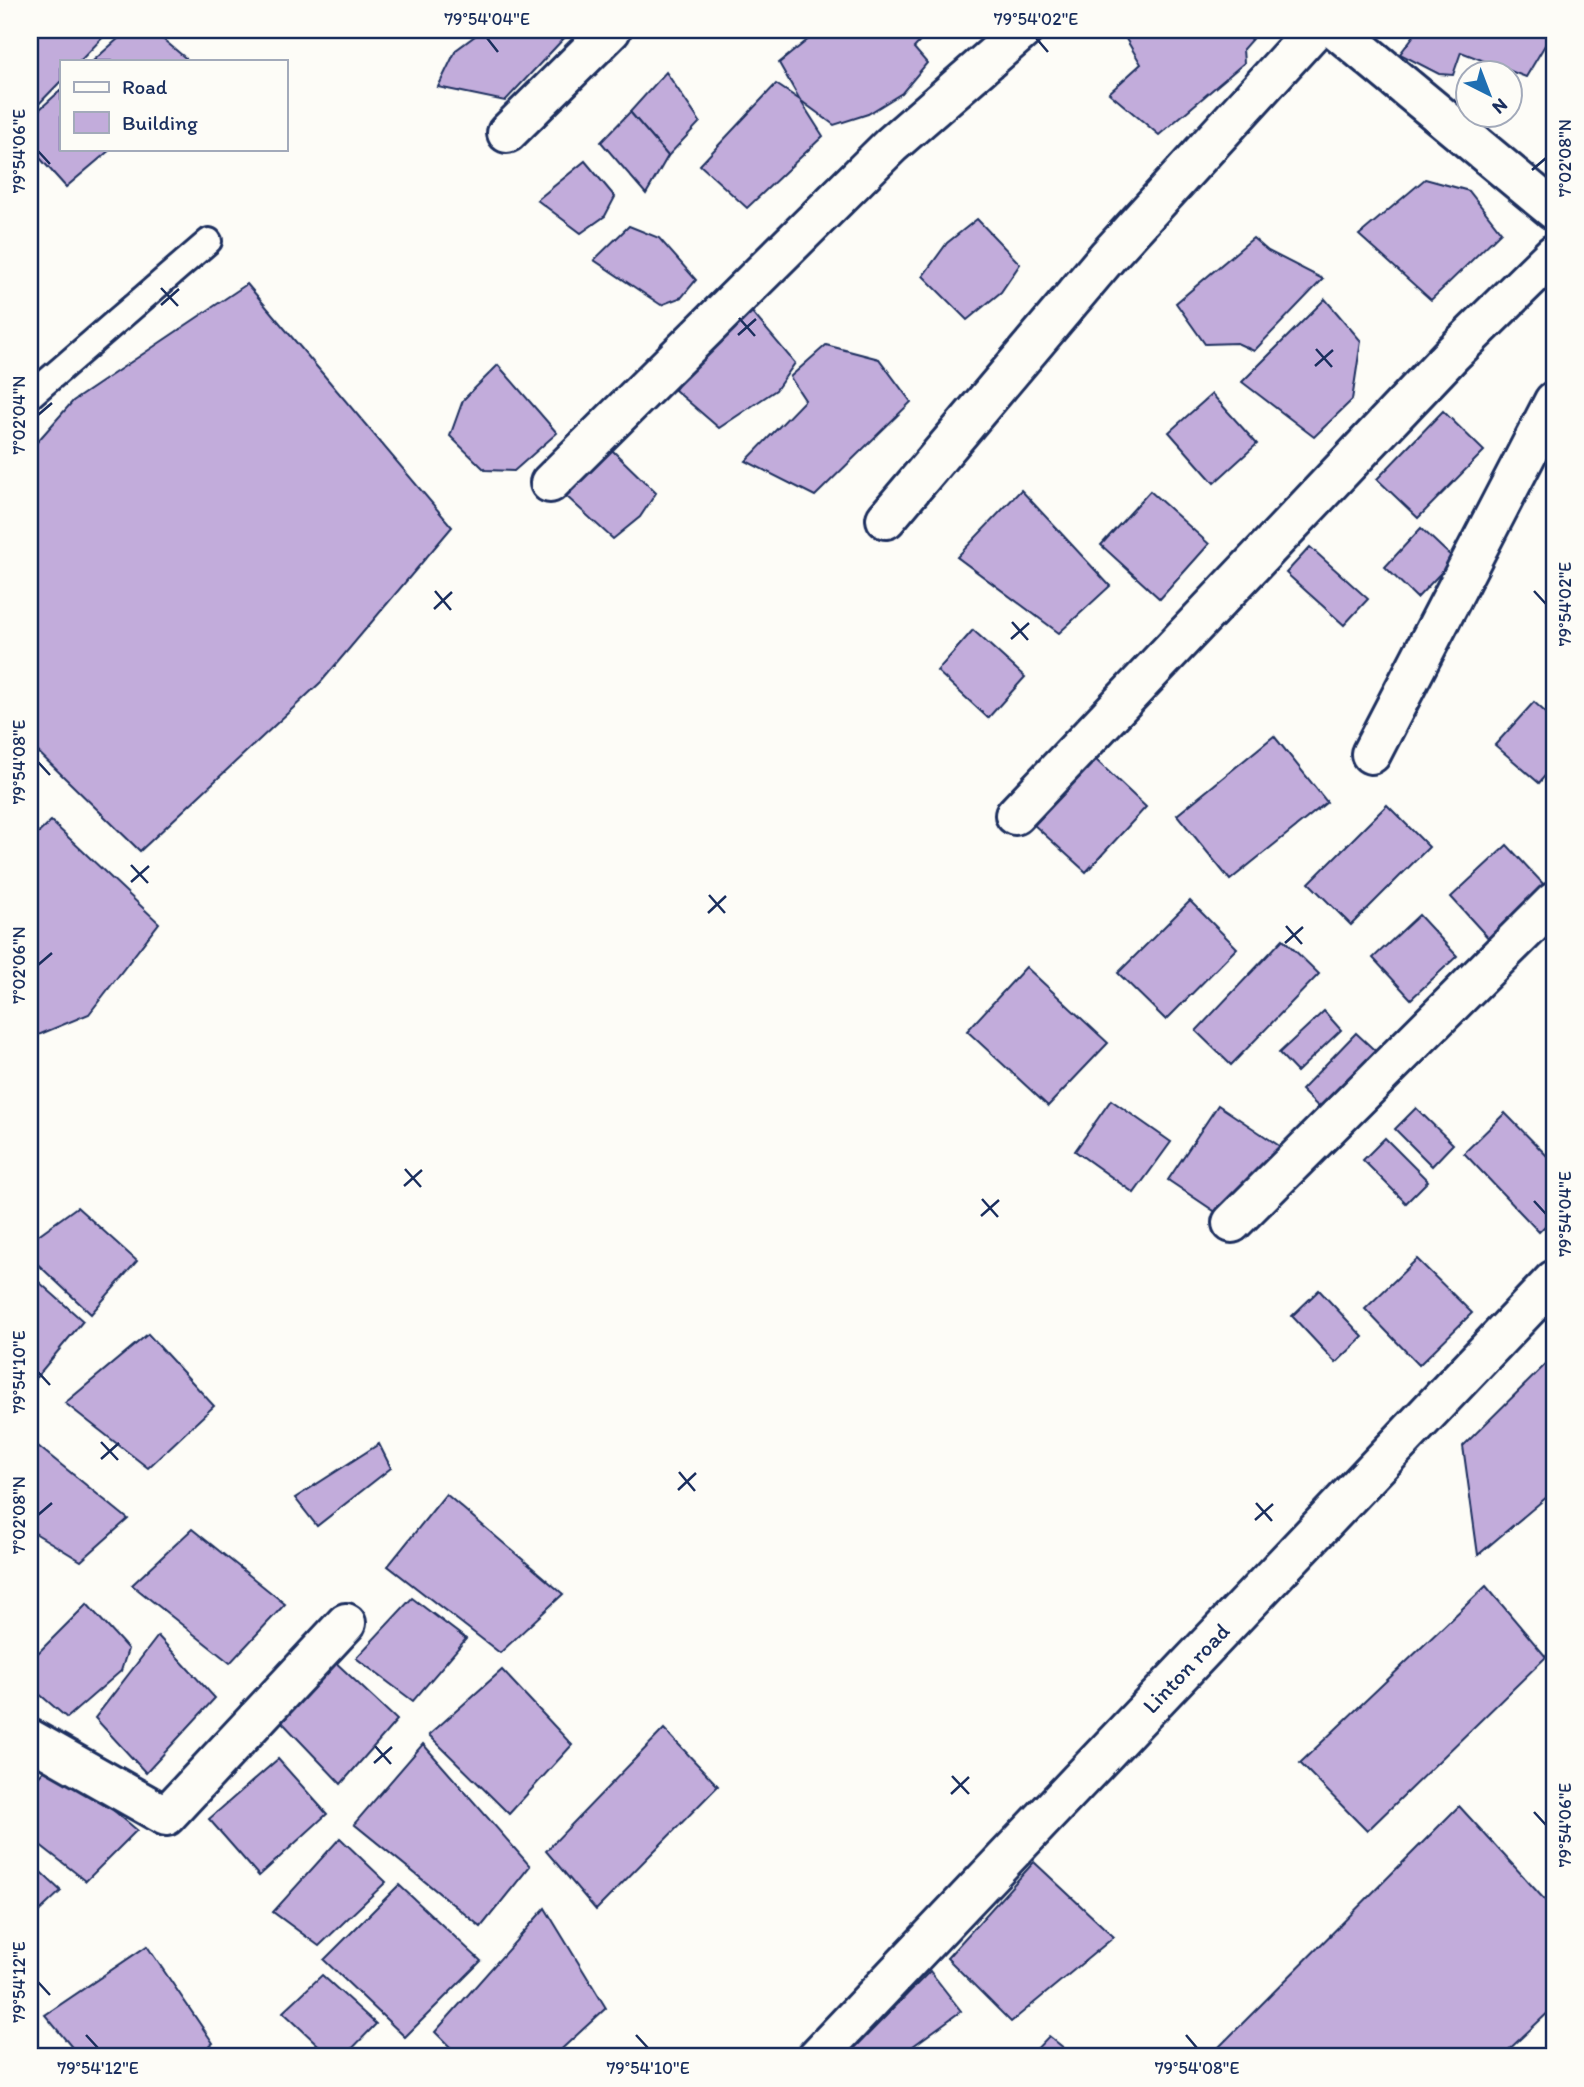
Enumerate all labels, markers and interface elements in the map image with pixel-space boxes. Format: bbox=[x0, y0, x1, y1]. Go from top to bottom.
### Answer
text: 79°54'04"E bbox=[444, 8, 530, 30]
text: 79°54'02"E bbox=[994, 8, 1078, 30]
legend bbox=[60, 60, 287, 150]
north arrow bbox=[1454, 60, 1524, 130]
text: Road bbox=[122, 74, 168, 99]
text: N bbox=[1488, 93, 1513, 119]
text: 79°54'06"E bbox=[8, 109, 30, 193]
text: Building bbox=[122, 110, 198, 135]
text: 7°02'08"N bbox=[1554, 119, 1576, 197]
text: 7°02'04"N bbox=[8, 376, 30, 454]
text: 79°54'02"E bbox=[1554, 562, 1576, 646]
text: 79°54'08"E bbox=[8, 720, 30, 804]
text: 7°02'06"N bbox=[8, 926, 30, 1004]
text: 79°54'04"E bbox=[1554, 1171, 1576, 1257]
text: 79°54'10"E bbox=[8, 1330, 30, 1414]
text: 7°02'08"N bbox=[8, 1476, 30, 1554]
street label: Linton road bbox=[1136, 1617, 1235, 1719]
text: 79°54'06"E bbox=[1554, 1783, 1576, 1867]
text: 79°54'12"E bbox=[8, 1941, 30, 2023]
text: 79°54'12"E bbox=[57, 2057, 139, 2079]
text: 79°54'10"E bbox=[606, 2057, 690, 2079]
text: 79°54'08"E bbox=[1155, 2057, 1239, 2079]

